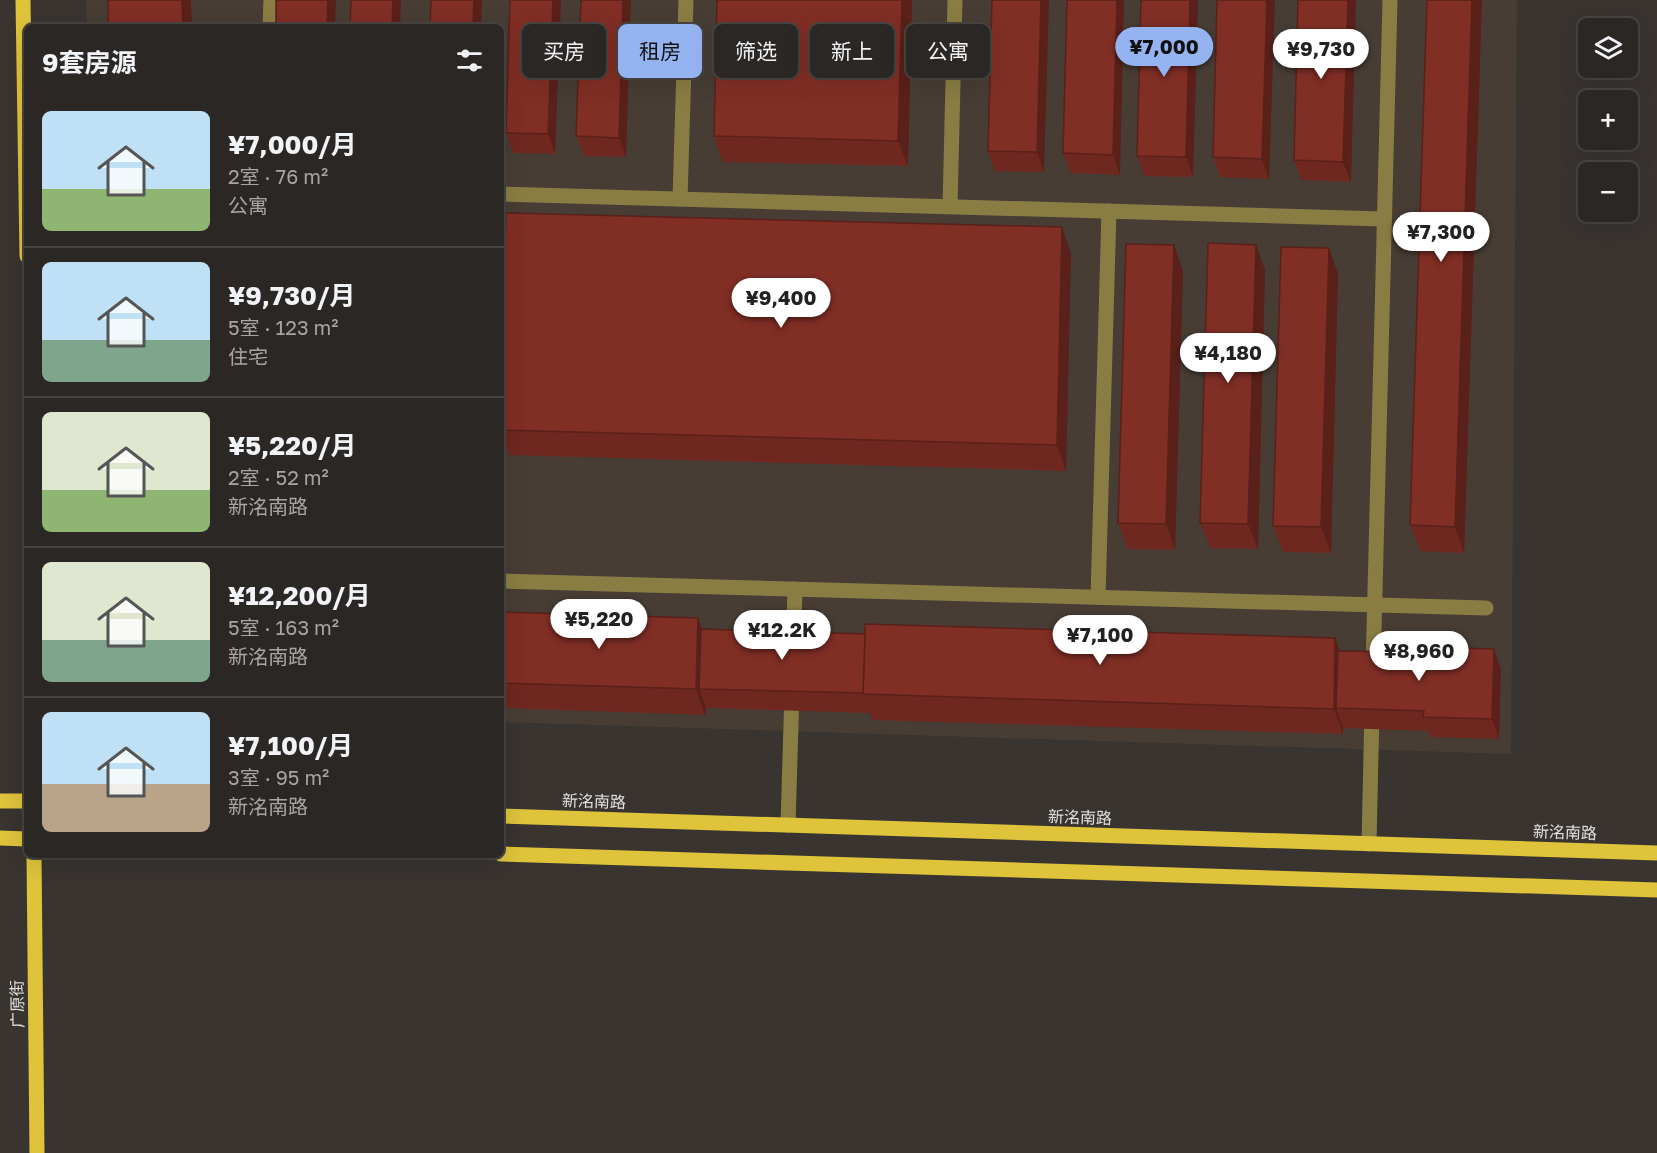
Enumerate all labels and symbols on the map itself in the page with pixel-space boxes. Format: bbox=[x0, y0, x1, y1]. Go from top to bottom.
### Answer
pin: ¥7,000 bbox=[1115, 27, 1213, 78]
pin: ¥9,730 bbox=[1272, 29, 1370, 80]
pin: ¥7,300 bbox=[1392, 212, 1490, 263]
pin: ¥9,400 bbox=[732, 278, 830, 329]
pin: ¥4,180 bbox=[1179, 333, 1277, 384]
pin: ¥5,220 bbox=[550, 599, 648, 650]
pin: ¥12.2K bbox=[733, 610, 831, 661]
pin: ¥7,100 bbox=[1051, 615, 1149, 666]
pin: ¥8,960 bbox=[1370, 631, 1468, 682]
street label: 新洺南路 bbox=[562, 790, 626, 812]
street label: 新洺南路 bbox=[1048, 806, 1112, 828]
street label: 新洺南路 bbox=[1533, 821, 1597, 843]
street label: 广原街 bbox=[7, 980, 27, 1028]

